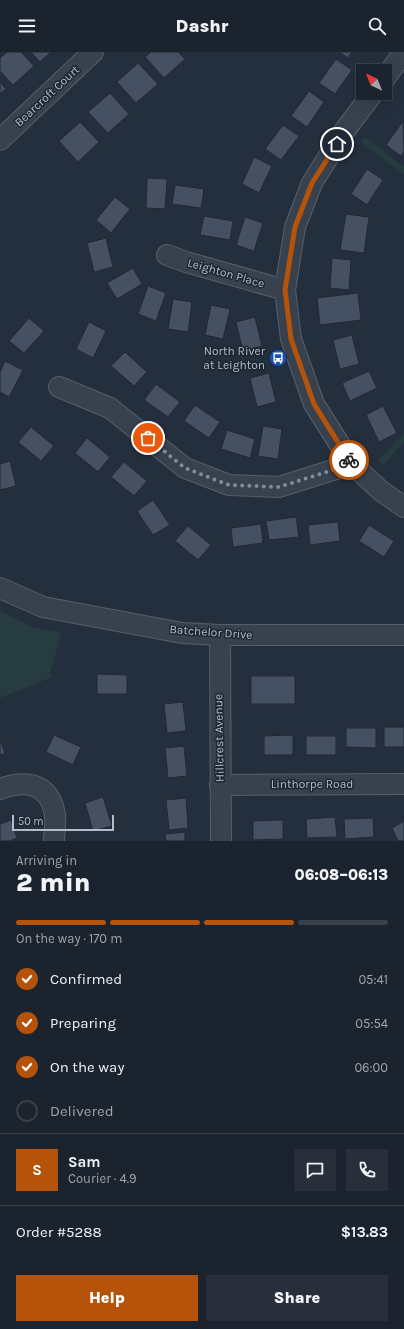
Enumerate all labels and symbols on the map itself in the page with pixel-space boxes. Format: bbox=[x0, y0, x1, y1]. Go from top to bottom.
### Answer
street label: Bearcroft Court bbox=[12, 62, 83, 129]
north arrow bbox=[356, 64, 392, 100]
pin bbox=[320, 127, 354, 161]
street label: Leighton Place bbox=[186, 255, 266, 291]
place label: North River at Leighton bbox=[203, 344, 266, 372]
bus stop icon: North River at Leighton bbox=[268, 348, 288, 368]
pin bbox=[131, 421, 165, 455]
courier bbox=[329, 440, 369, 480]
street label: Batchelor Drive bbox=[169, 622, 253, 642]
street label: Hillcrest Avenue bbox=[211, 694, 227, 782]
street label: Linthorpe Road bbox=[271, 777, 353, 791]
scale bar bbox=[12, 813, 114, 832]

